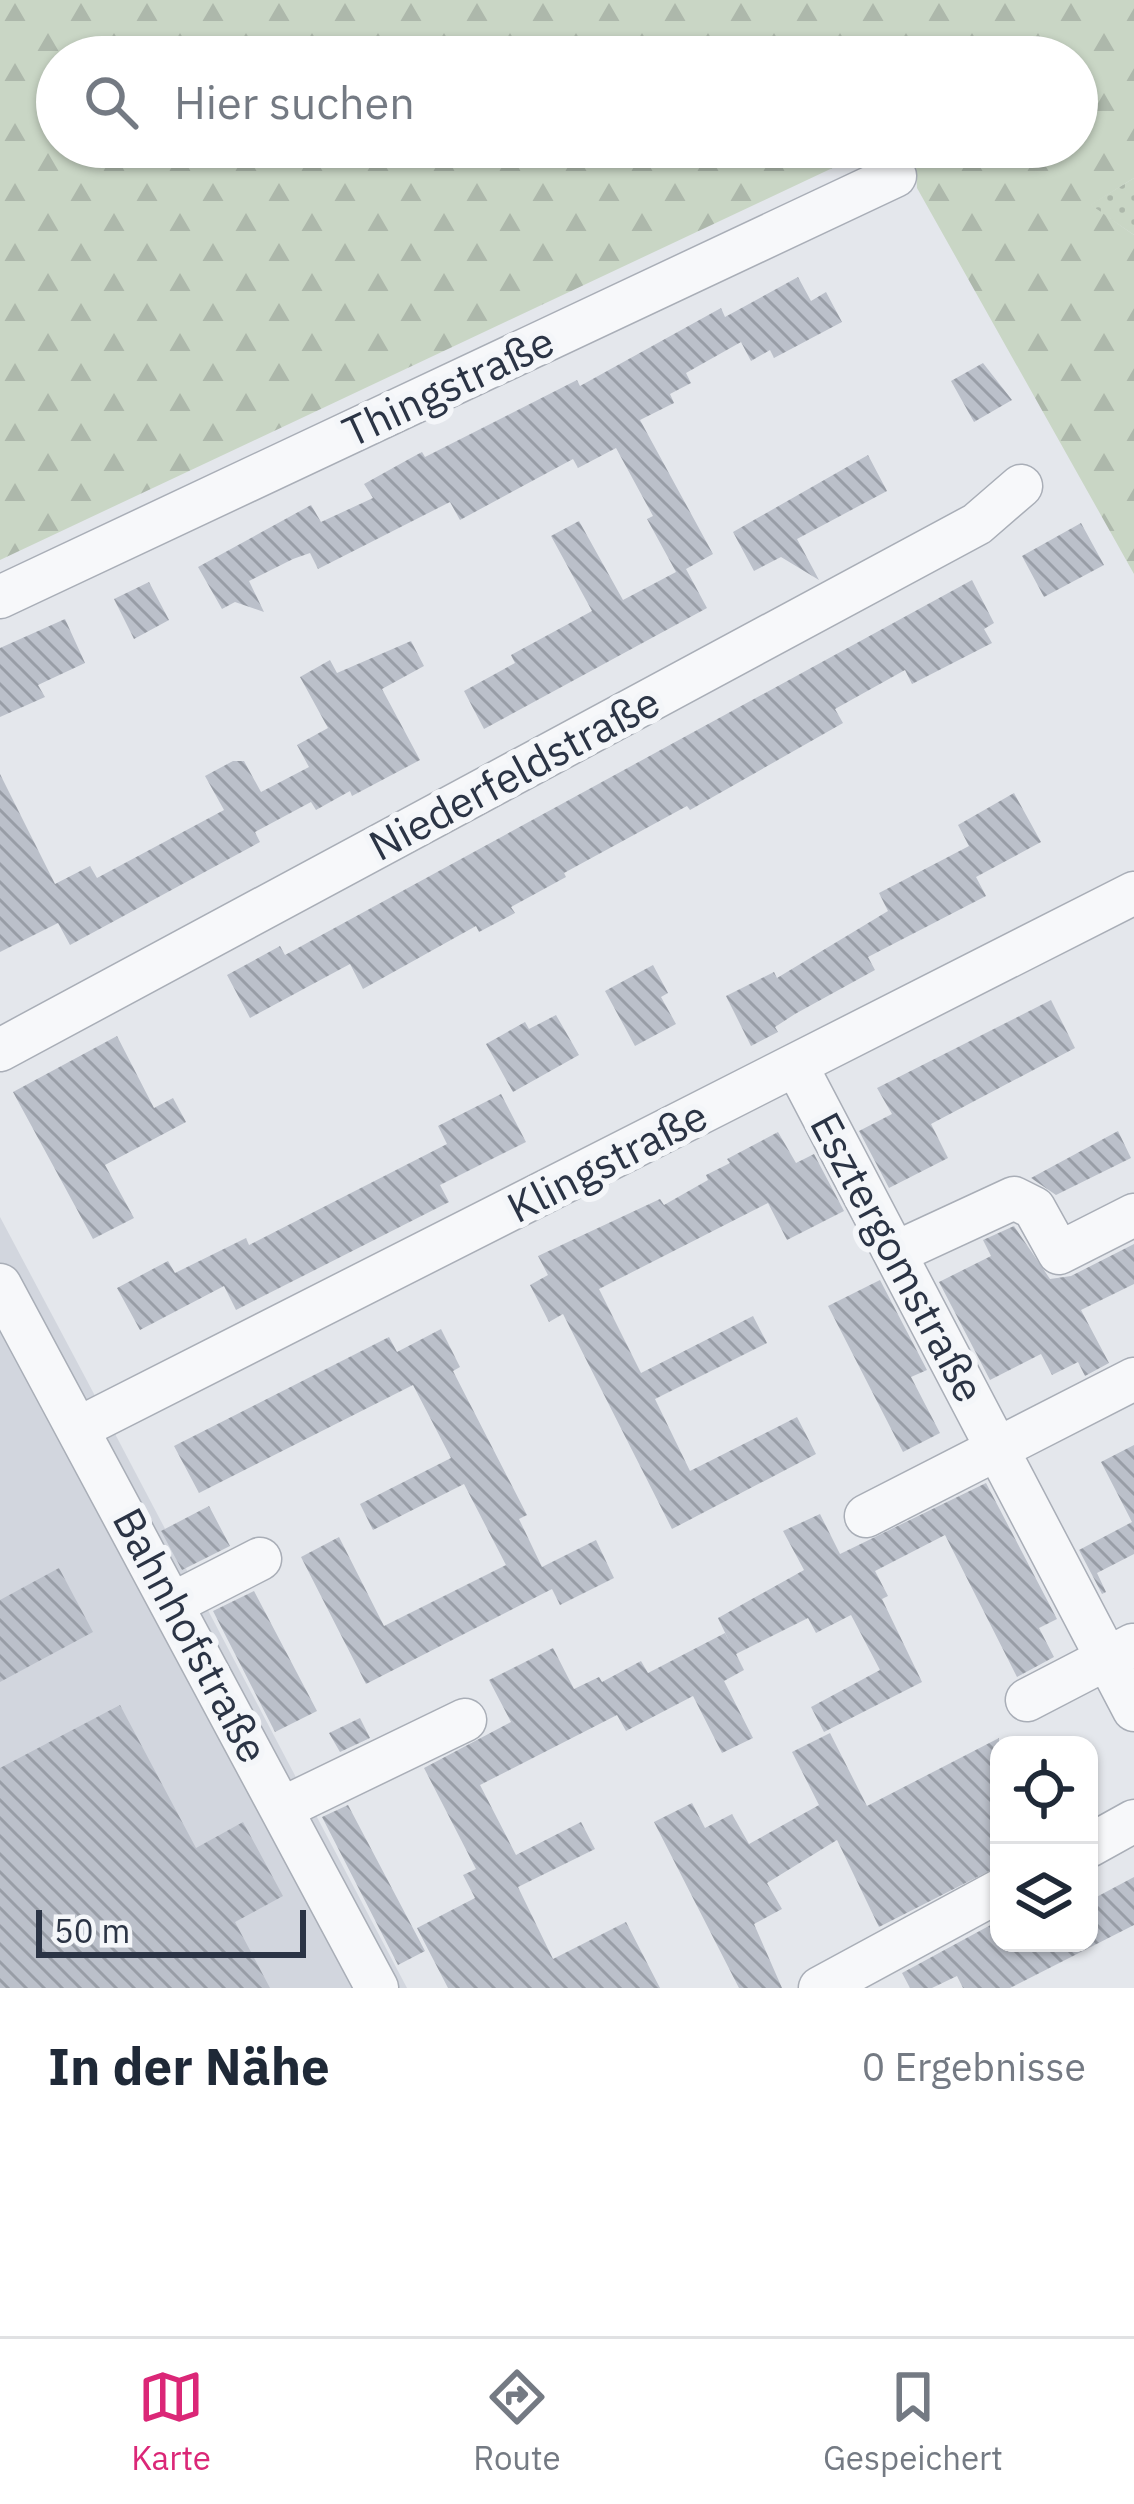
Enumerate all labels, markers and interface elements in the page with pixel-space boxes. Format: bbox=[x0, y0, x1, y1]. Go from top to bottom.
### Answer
search box bbox=[36, 36, 1098, 168]
icon: search bbox=[78, 69, 144, 135]
text: Hier suchen bbox=[174, 73, 415, 131]
street label: Thingstraße bbox=[334, 313, 562, 459]
street label: Niederfeldstraße bbox=[359, 673, 669, 873]
street label: Klingstraße bbox=[498, 1087, 716, 1235]
street label: Esztergomstraße bbox=[798, 1103, 998, 1411]
street label: Bahnhofstraße bbox=[101, 1498, 281, 1772]
map controls bbox=[990, 1736, 1098, 1952]
button: locate bbox=[990, 1736, 1098, 1844]
button: layers bbox=[990, 1844, 1098, 1952]
scale bar bbox=[36, 1904, 306, 1957]
text: 50 m bbox=[54, 1909, 130, 1952]
text: In der Nähe bbox=[48, 2033, 330, 2099]
text: 0 Ergebnisse bbox=[862, 2041, 1086, 2092]
tab: Karte bbox=[131, 2364, 211, 2479]
tab: Route bbox=[473, 2364, 561, 2479]
tab: Gespeichert bbox=[823, 2364, 1003, 2479]

